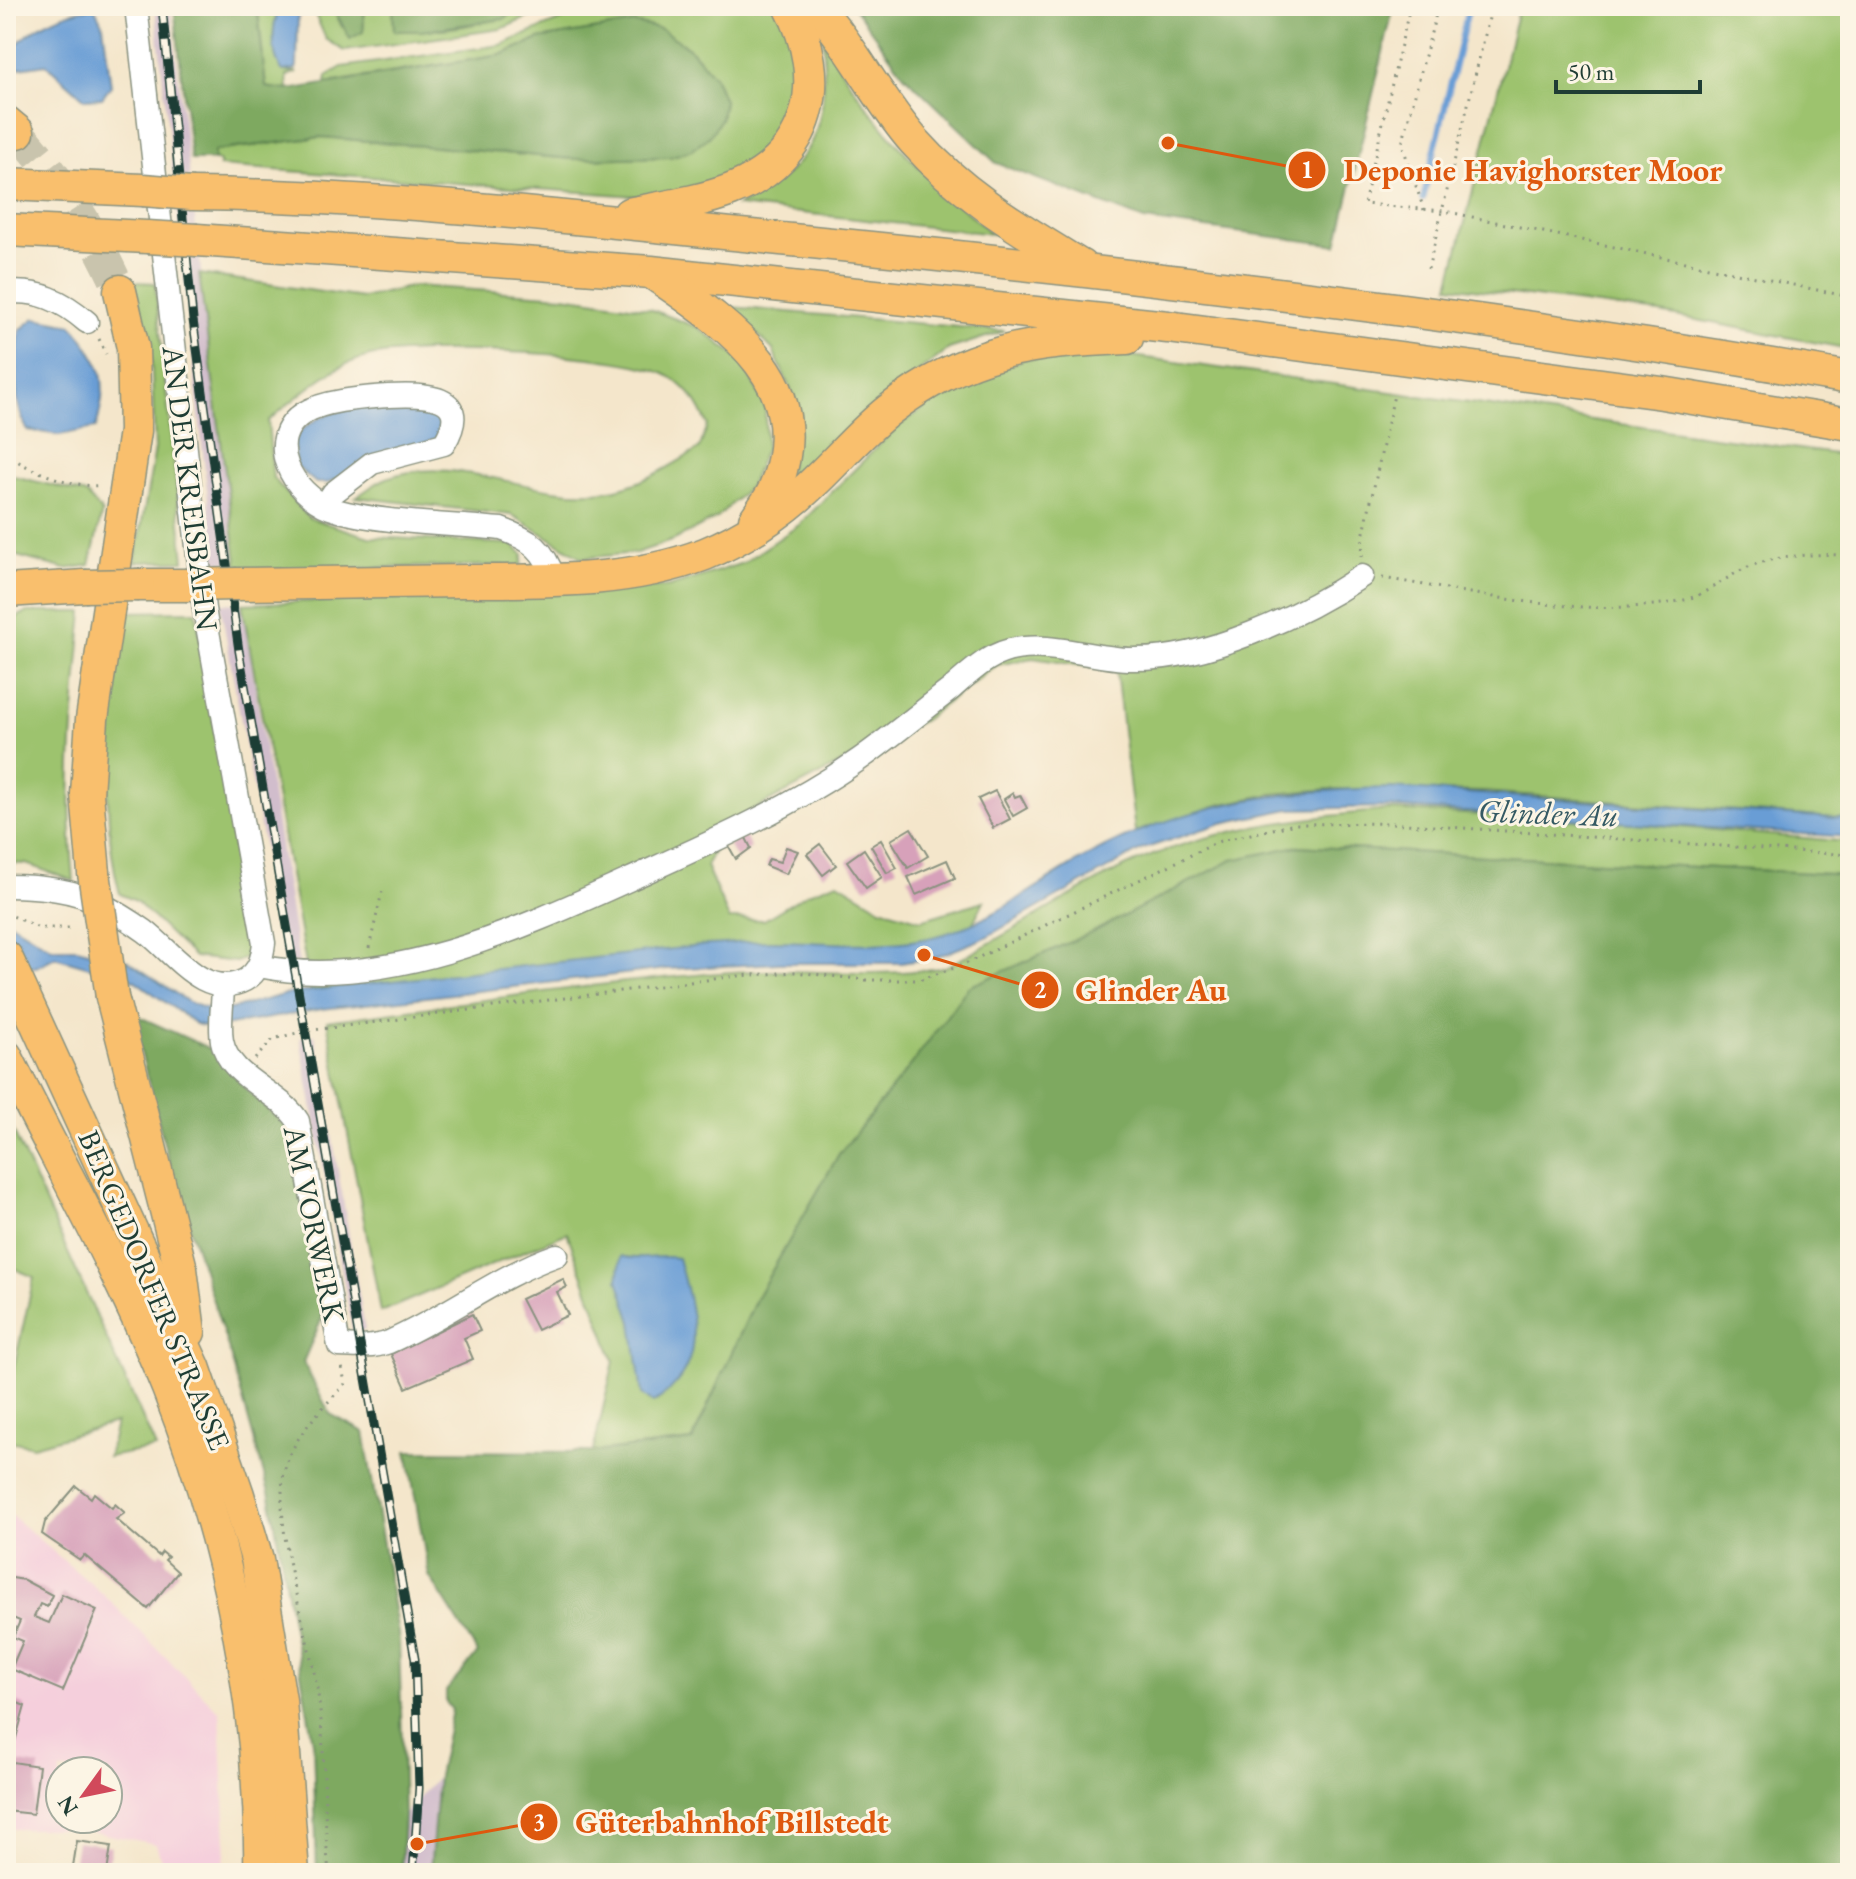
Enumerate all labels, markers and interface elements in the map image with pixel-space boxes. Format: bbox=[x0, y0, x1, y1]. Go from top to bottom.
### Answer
scale bar bbox=[1556, 44, 1700, 94]
text: 50 m bbox=[1568, 56, 1615, 87]
callout: Deponie Havighorster Moor bbox=[1287, 142, 1738, 198]
text: Deponie Havighorster Moor bbox=[1344, 149, 1723, 191]
text: 1 bbox=[1301, 154, 1313, 185]
street label: AN DER KREISBAHN bbox=[154, 342, 227, 633]
water label: Glinder Au bbox=[1477, 790, 1619, 836]
callout: Glinder Au bbox=[1020, 962, 1243, 1018]
text: Glinder Au bbox=[1075, 969, 1227, 1011]
text: 2 bbox=[1034, 974, 1047, 1005]
street label: AM VORWERK bbox=[274, 1121, 354, 1326]
street label: BERGEDORFER STRASSE bbox=[69, 1124, 240, 1456]
north arrow bbox=[44, 1755, 124, 1835]
text: N bbox=[51, 1790, 85, 1821]
callout: Güterbahnhof Billstedt bbox=[519, 1794, 905, 1850]
text: Güterbahnhof Billstedt bbox=[575, 1801, 889, 1843]
text: 3 bbox=[533, 1806, 545, 1837]

